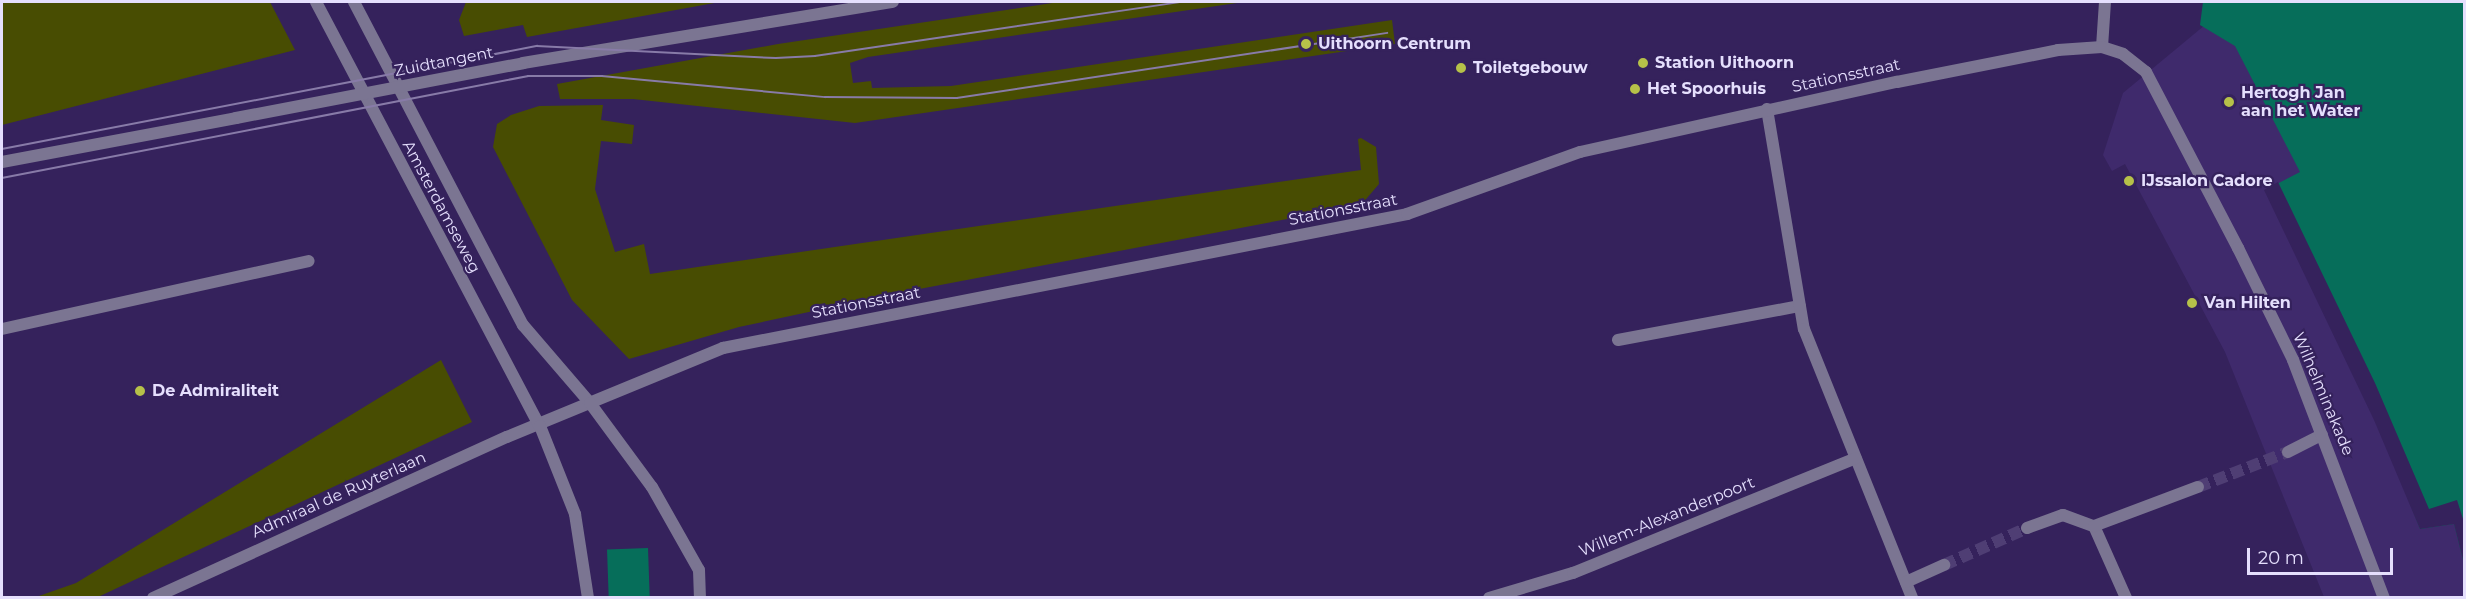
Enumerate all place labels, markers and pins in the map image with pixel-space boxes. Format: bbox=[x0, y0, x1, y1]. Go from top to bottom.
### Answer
place label: Uithoorn Centrum bbox=[1318, 34, 1471, 54]
marker: Uithoorn Centrum bbox=[1299, 37, 1313, 51]
place label: Station Uithoorn bbox=[1655, 53, 1794, 73]
marker: Station Uithoorn bbox=[1636, 56, 1650, 70]
place label: Toiletgebouw bbox=[1473, 58, 1588, 78]
marker: Toiletgebouw bbox=[1454, 61, 1468, 75]
place label: Het Spoorhuis bbox=[1647, 79, 1766, 99]
marker: Het Spoorhuis bbox=[1628, 82, 1642, 96]
place label: Hertogh Jan aan het Water bbox=[2241, 83, 2360, 121]
marker: Hertogh Jan aan het Water bbox=[2222, 95, 2236, 109]
place label: IJssalon Cadore bbox=[2141, 171, 2273, 191]
marker: IJssalon Cadore bbox=[2122, 174, 2136, 188]
place label: Van Hilten bbox=[2204, 293, 2291, 313]
marker: Van Hilten bbox=[2185, 296, 2199, 310]
place label: De Admiraliteit bbox=[152, 381, 279, 401]
marker: De Admiraliteit bbox=[133, 384, 147, 398]

